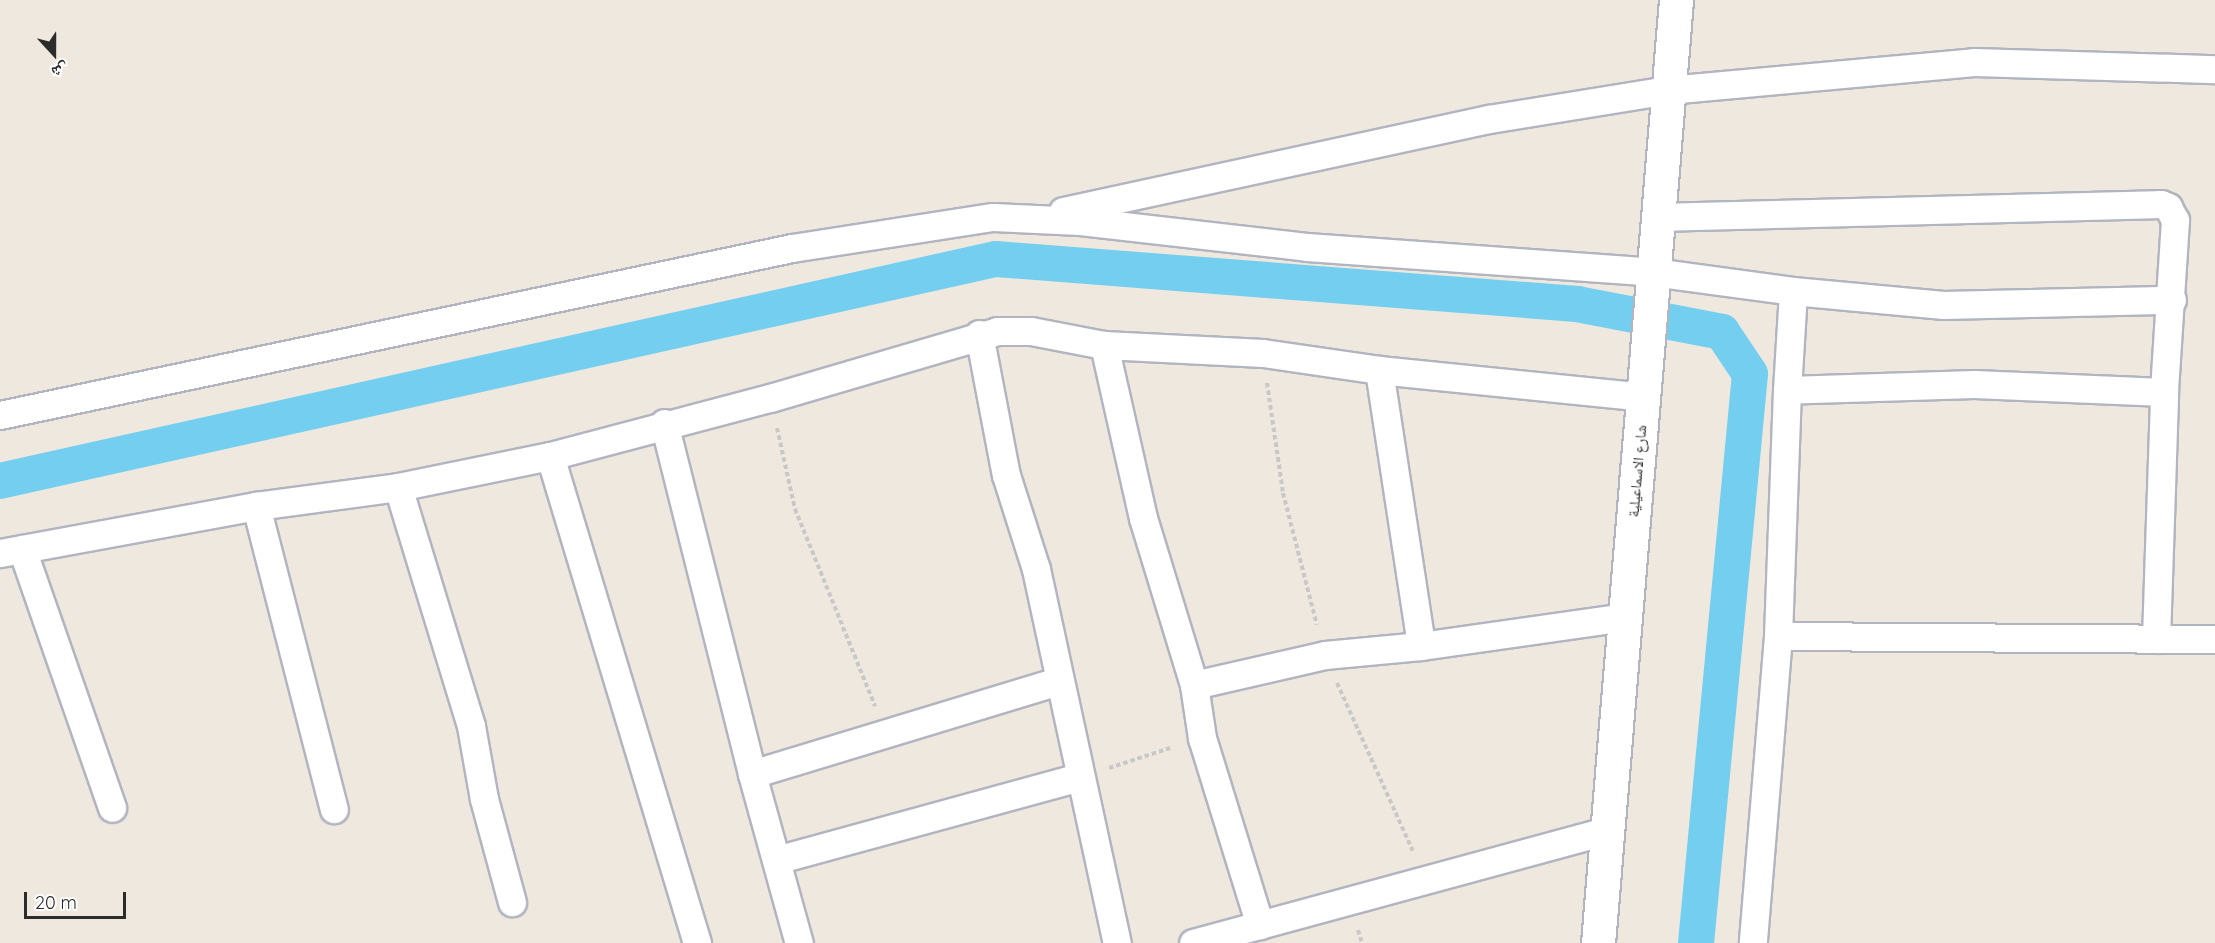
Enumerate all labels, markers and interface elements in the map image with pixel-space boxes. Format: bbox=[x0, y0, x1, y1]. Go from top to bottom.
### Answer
north arrow bbox=[24, 24, 84, 84]
text: ش bbox=[49, 58, 72, 83]
street label: شارع الاسماعيلية bbox=[1624, 424, 1650, 518]
scale bar bbox=[27, 880, 129, 918]
text: 20 m bbox=[35, 891, 77, 914]

